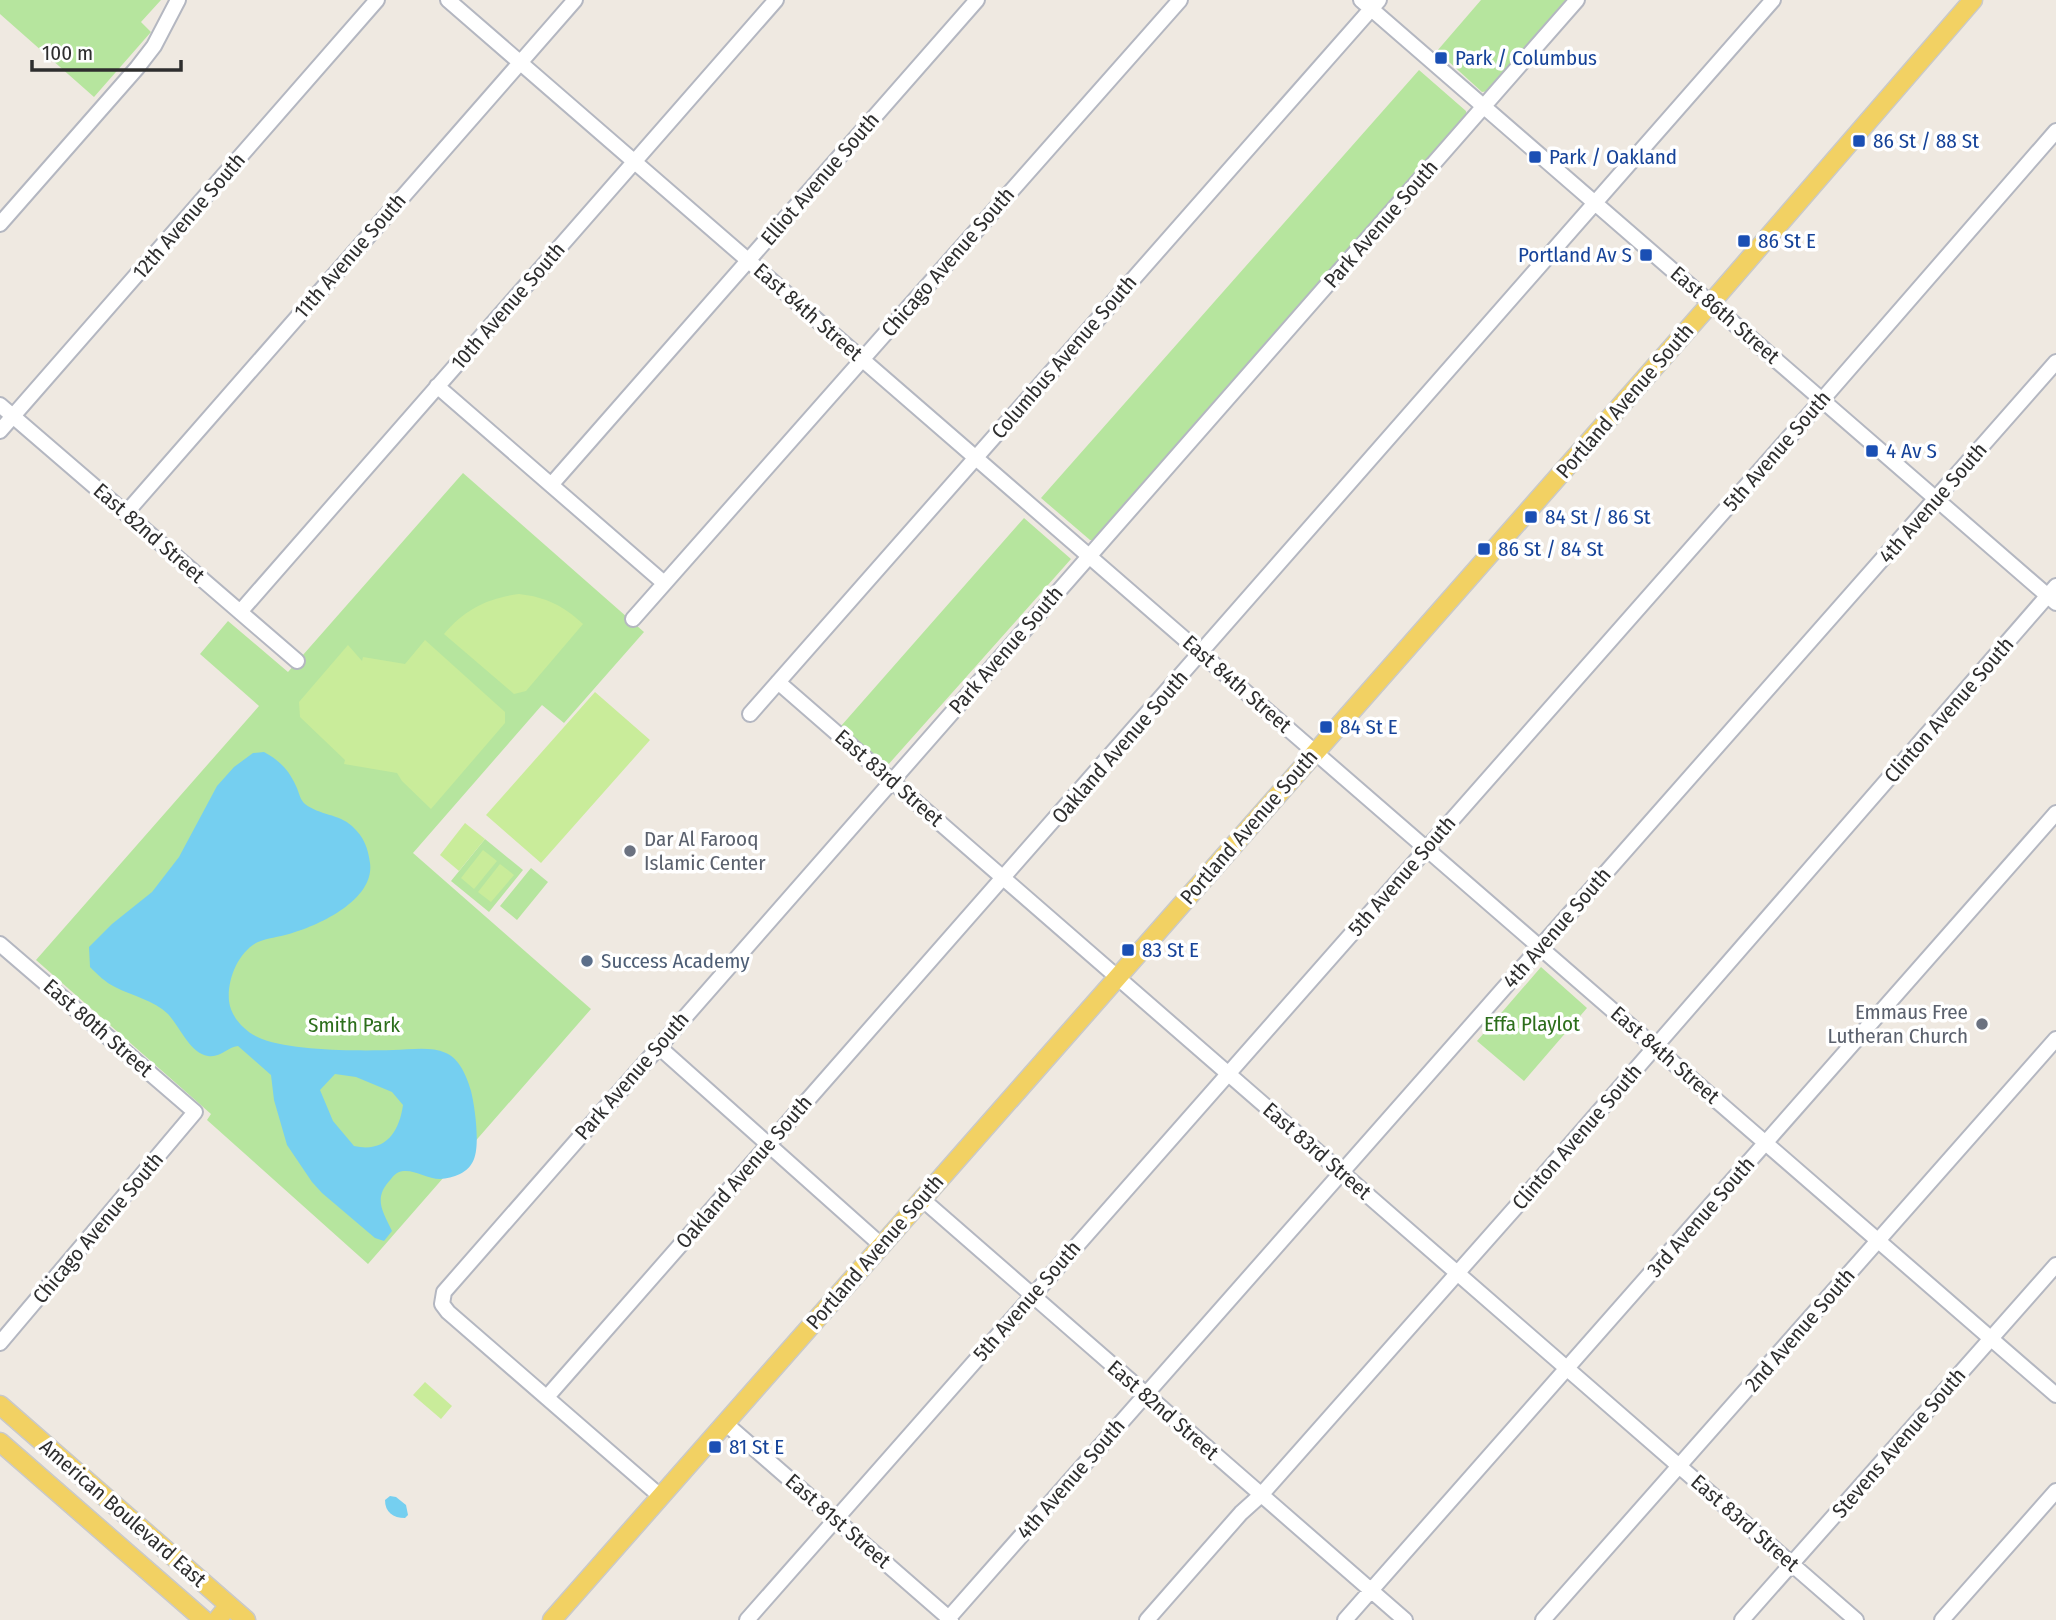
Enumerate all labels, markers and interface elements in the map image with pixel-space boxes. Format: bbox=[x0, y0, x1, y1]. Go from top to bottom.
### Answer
scale bar bbox=[32, 28, 180, 72]
text: 100 m bbox=[42, 40, 93, 66]
place label: Park / Columbus bbox=[1455, 45, 1597, 71]
marker: Park / Columbus bbox=[1433, 50, 1449, 66]
street label: Elliot Avenue South bbox=[755, 107, 885, 251]
place label: 86 St / 88 St bbox=[1873, 128, 1979, 154]
marker: 86 St / 88 St bbox=[1851, 133, 1867, 149]
place label: Park / Oakland bbox=[1549, 144, 1677, 170]
street label: 12th Avenue South bbox=[127, 148, 251, 284]
marker: Park / Oakland bbox=[1527, 149, 1543, 165]
street label: Park Avenue South bbox=[1318, 155, 1444, 293]
street label: Chicago Avenue South bbox=[876, 182, 1020, 342]
street label: 11th Avenue South bbox=[289, 188, 411, 324]
place label: 86 St E bbox=[1758, 228, 1816, 254]
marker: 86 St E bbox=[1736, 233, 1752, 249]
street label: 10th Avenue South bbox=[446, 237, 570, 375]
place label: Portland Av S bbox=[1518, 242, 1632, 268]
marker: Portland Av S bbox=[1638, 247, 1654, 263]
street label: East 84th Street bbox=[748, 258, 868, 366]
street label: East 86th Street bbox=[1665, 261, 1785, 369]
street label: Columbus Avenue South bbox=[986, 270, 1142, 444]
street label: Portland Avenue South bbox=[1551, 318, 1699, 484]
street label: 5th Avenue South bbox=[1718, 386, 1836, 516]
street label: 4th Avenue South bbox=[1874, 437, 1992, 569]
place label: 4 Av S bbox=[1886, 438, 1937, 464]
marker: 4 Av S bbox=[1864, 443, 1880, 459]
street label: East 82nd Street bbox=[88, 478, 210, 588]
place label: 84 St / 86 St bbox=[1545, 504, 1651, 530]
marker: 84 St / 86 St bbox=[1523, 509, 1539, 525]
place label: 86 St / 84 St bbox=[1498, 536, 1604, 562]
marker: 86 St / 84 St bbox=[1476, 541, 1492, 557]
street label: Park Avenue South bbox=[943, 581, 1069, 719]
street label: East 84th Street bbox=[1177, 630, 1297, 738]
street label: Clinton Avenue South bbox=[1879, 632, 2019, 788]
street label: Oakland Avenue South bbox=[1046, 665, 1194, 829]
place label: 84 St E bbox=[1340, 714, 1398, 740]
marker: 84 St E bbox=[1318, 719, 1334, 735]
street label: East 83rd Street bbox=[830, 724, 949, 832]
street label: Portland Avenue South bbox=[1175, 744, 1323, 910]
street label: 5th Avenue South bbox=[1343, 811, 1461, 941]
place label: Dar Al Farooq Islamic Center bbox=[644, 826, 766, 876]
marker: Dar Al Farooq Islamic Center bbox=[622, 843, 638, 859]
street label: 4th Avenue South bbox=[1498, 862, 1616, 994]
place label: 83 St E bbox=[1142, 937, 1199, 963]
marker: 83 St E bbox=[1120, 942, 1136, 958]
place label: Success Academy bbox=[601, 948, 750, 974]
marker: Success Academy bbox=[579, 953, 595, 969]
street label: East 80th Street bbox=[38, 973, 158, 1083]
place label: Emmaus Free Lutheran Church bbox=[1827, 999, 1968, 1049]
street label: East 84th Street bbox=[1605, 1001, 1725, 1109]
street label: Park Avenue South bbox=[569, 1007, 695, 1145]
park label: Effa Playlot bbox=[1484, 1011, 1580, 1037]
park label: Smith Park bbox=[308, 1012, 400, 1038]
marker: Emmaus Free Lutheran Church bbox=[1974, 1016, 1990, 1032]
street label: Clinton Avenue South bbox=[1507, 1059, 1647, 1215]
street label: Oakland Avenue South bbox=[670, 1090, 818, 1254]
street label: East 83rd Street bbox=[1258, 1097, 1377, 1205]
street label: Chicago Avenue South bbox=[27, 1147, 169, 1309]
street label: 3rd Avenue South bbox=[1642, 1152, 1760, 1282]
street label: Portland Avenue South bbox=[801, 1169, 949, 1335]
street label: 5th Avenue South bbox=[968, 1236, 1086, 1366]
street label: 2nd Avenue South bbox=[1739, 1263, 1861, 1397]
street label: East 82nd Street bbox=[1102, 1355, 1224, 1465]
street label: Stevens Avenue South bbox=[1827, 1363, 1971, 1523]
street label: 4th Avenue South bbox=[1012, 1413, 1130, 1545]
street label: American Boulevard East bbox=[34, 1434, 212, 1593]
place label: 81 St E bbox=[729, 1434, 784, 1460]
marker: 81 St E bbox=[707, 1439, 723, 1455]
street label: East 81st Street bbox=[780, 1468, 896, 1574]
street label: East 83rd Street bbox=[1686, 1469, 1805, 1577]

